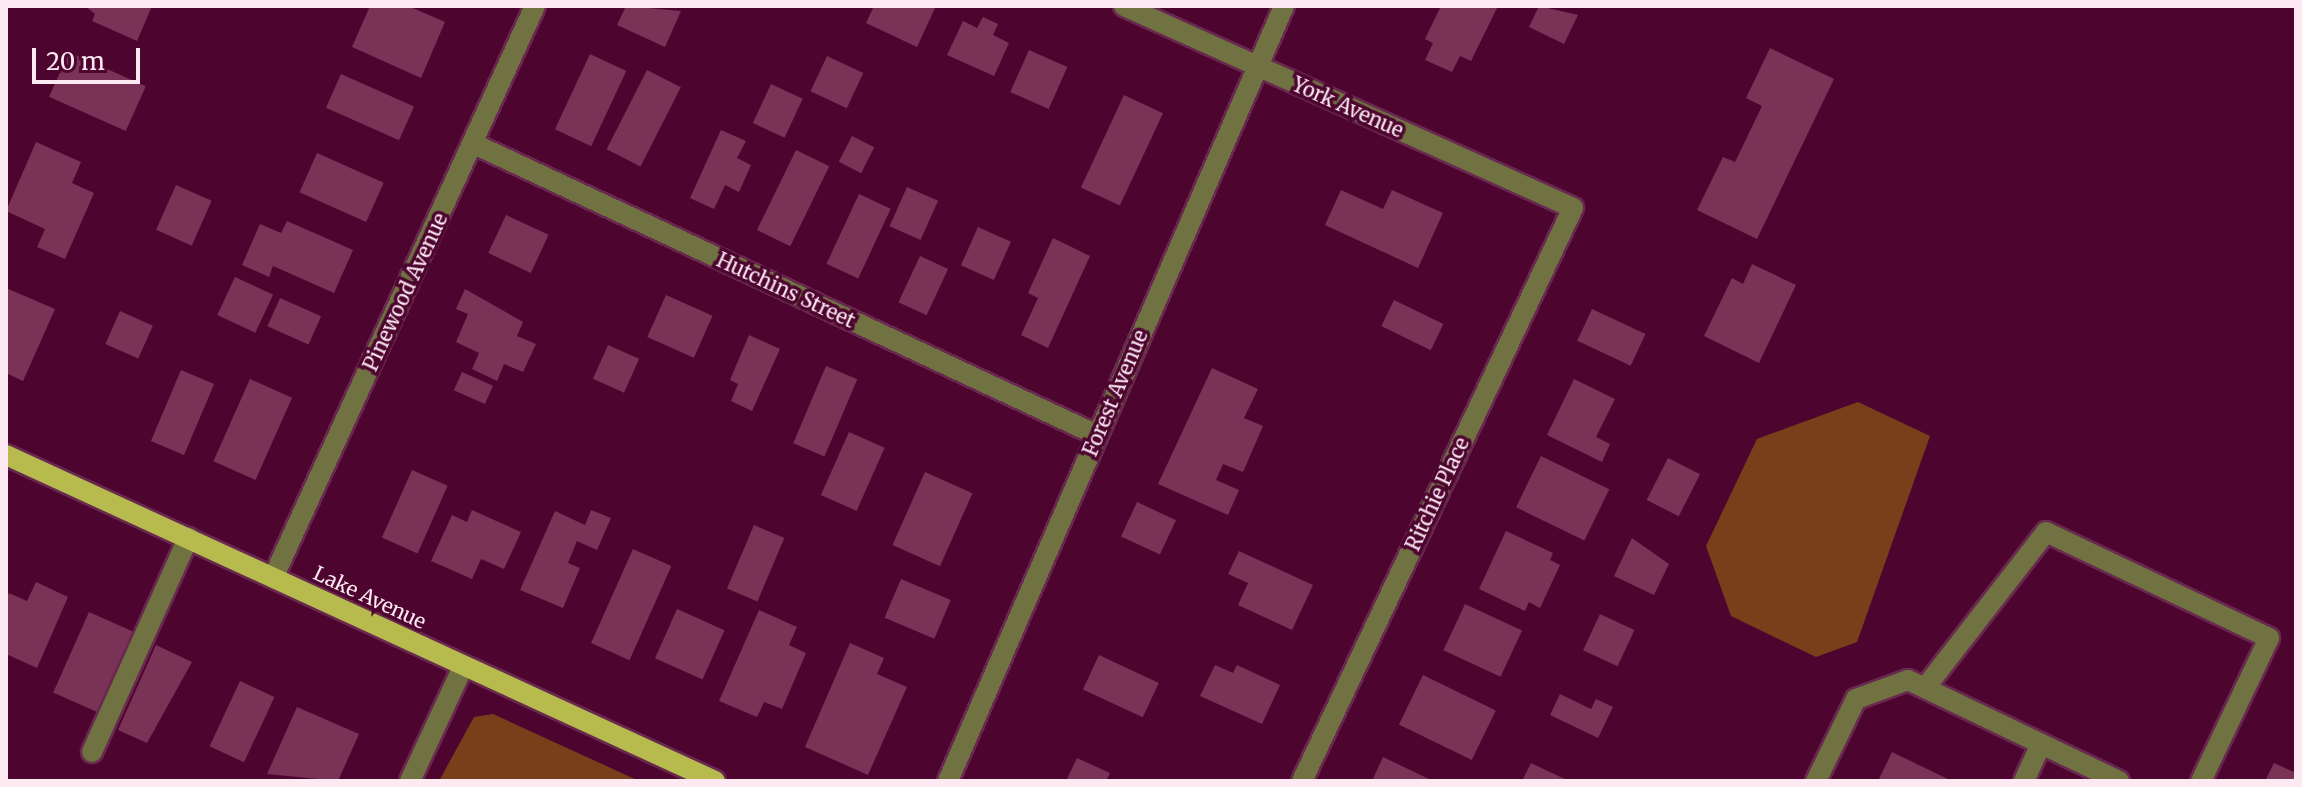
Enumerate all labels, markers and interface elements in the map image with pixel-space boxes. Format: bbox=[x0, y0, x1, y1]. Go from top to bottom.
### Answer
scale bar bbox=[36, 32, 144, 82]
text: 20 m bbox=[46, 46, 105, 77]
street label: York Avenue bbox=[1289, 72, 1407, 142]
street label: Pinewood Avenue bbox=[358, 209, 452, 375]
street label: Hutchins Street bbox=[713, 247, 859, 333]
street label: Forest Avenue bbox=[1078, 326, 1152, 460]
street label: Ritchie Place bbox=[1400, 434, 1474, 554]
street label: Lake Avenue bbox=[310, 560, 430, 634]

